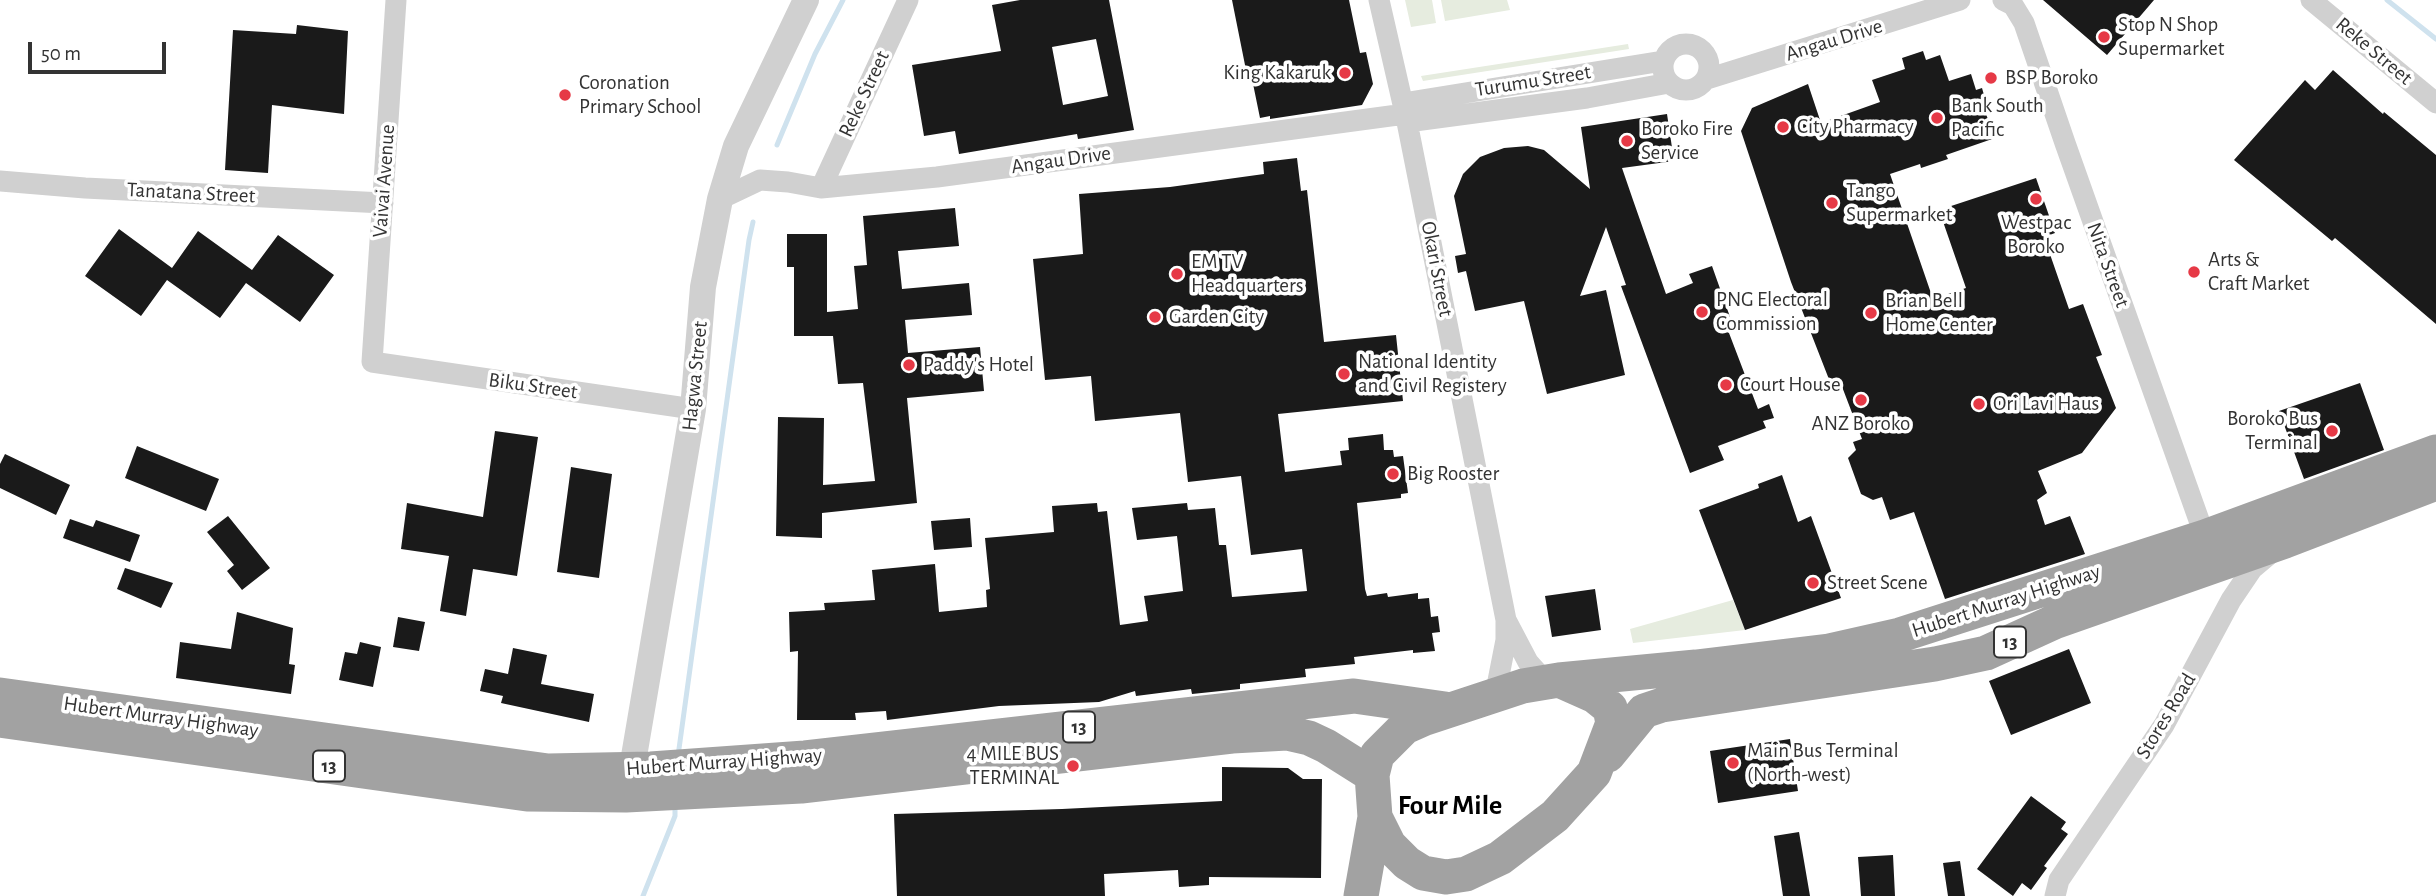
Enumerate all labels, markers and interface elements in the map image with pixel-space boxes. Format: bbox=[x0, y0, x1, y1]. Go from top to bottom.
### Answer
place label: Stop N Shop Supermarket bbox=[2118, 12, 2224, 62]
street label: Reke Street bbox=[2331, 12, 2417, 90]
street label: Angau Drive bbox=[1782, 13, 1886, 67]
scale bar bbox=[32, 28, 170, 72]
marker: Stop N Shop Supermarket bbox=[2096, 29, 2112, 45]
text: 50 m bbox=[41, 43, 81, 64]
street label: Reke Street bbox=[833, 47, 895, 141]
street label: Turumu Street bbox=[1473, 59, 1593, 103]
place label: King Kakaruk bbox=[1223, 60, 1331, 86]
marker: King Kakaruk bbox=[1337, 65, 1353, 81]
place label: BSP Boroko bbox=[2005, 65, 2098, 91]
place label: Coronation Primary School bbox=[579, 70, 702, 120]
marker: BSP Boroko bbox=[1983, 70, 1999, 86]
marker: Coronation Primary School bbox=[557, 87, 573, 103]
place label: Bank South Pacific bbox=[1951, 93, 2044, 143]
marker: Bank South Pacific bbox=[1929, 110, 1945, 126]
place label: City Pharmacy bbox=[1797, 114, 1914, 140]
place label: Boroko Fire Service bbox=[1641, 116, 1733, 166]
marker: City Pharmacy bbox=[1775, 119, 1791, 135]
street label: Vaivai Avenue bbox=[367, 124, 401, 238]
marker: Boroko Fire Service bbox=[1619, 133, 1635, 149]
street label: Angau Drive bbox=[1010, 141, 1112, 179]
street label: Tanatana Street bbox=[126, 177, 256, 209]
place label: Tango Supermarket bbox=[1846, 178, 1952, 228]
marker: Westpac Boroko bbox=[2028, 191, 2044, 207]
marker: Tango Supermarket bbox=[1824, 195, 1840, 211]
place label: Westpac Boroko bbox=[2001, 210, 2071, 260]
street label: Okari Street bbox=[1415, 219, 1459, 319]
street label: Nita Street bbox=[2081, 219, 2135, 311]
place label: Arts & Craft Market bbox=[2208, 247, 2310, 297]
place label: EM TV Headquarters bbox=[1191, 249, 1304, 299]
marker: Arts & Craft Market bbox=[2186, 264, 2202, 280]
marker: EM TV Headquarters bbox=[1169, 266, 1185, 282]
place label: PNG Electoral Commission bbox=[1716, 287, 1828, 337]
place label: Brian Bell Home Center bbox=[1885, 288, 1993, 338]
place label: Garden City bbox=[1169, 304, 1264, 330]
marker: PNG Electoral Commission bbox=[1694, 304, 1710, 320]
marker: Brian Bell Home Center bbox=[1863, 305, 1879, 321]
marker: Garden City bbox=[1147, 309, 1163, 325]
street label: Hagwa Street bbox=[677, 320, 713, 432]
place label: National Identity and Civil Registery bbox=[1358, 349, 1507, 399]
place label: Paddy's Hotel bbox=[923, 352, 1034, 378]
marker: Paddy's Hotel bbox=[901, 357, 917, 373]
marker: National Identity and Civil Registery bbox=[1336, 366, 1352, 382]
street label: Biku Street bbox=[487, 367, 579, 405]
place label: Court House bbox=[1740, 372, 1841, 398]
marker: Court House bbox=[1718, 377, 1734, 393]
place label: Ori Lavi Haus bbox=[1993, 391, 2099, 417]
marker: ANZ Boroko bbox=[1853, 392, 1869, 408]
marker: Ori Lavi Haus bbox=[1971, 396, 1987, 412]
place label: Boroko Bus Terminal bbox=[2227, 406, 2318, 456]
place label: ANZ Boroko bbox=[1812, 411, 1910, 437]
marker: Boroko Bus Terminal bbox=[2324, 423, 2340, 439]
place label: Big Rooster bbox=[1407, 461, 1499, 487]
marker: Big Rooster bbox=[1385, 466, 1401, 482]
street label: Hubert Murray Highway bbox=[1909, 559, 2103, 643]
place label: Street Scene bbox=[1827, 570, 1928, 596]
marker: Street Scene bbox=[1805, 575, 1821, 591]
road number: 13 bbox=[1994, 626, 2026, 657]
street label: Stores Road bbox=[2131, 668, 2201, 764]
street label: Hubert Murray Highway bbox=[62, 691, 260, 743]
road number: 13 bbox=[1063, 712, 1095, 742]
place label: Main Bus Terminal (North-west) bbox=[1747, 738, 1899, 788]
place label: 4 MILE BUS TERMINAL bbox=[967, 741, 1059, 791]
street label: Hubert Murray Highway bbox=[625, 743, 823, 781]
road number: 13 bbox=[313, 750, 345, 782]
marker: Main Bus Terminal (North-west) bbox=[1725, 755, 1741, 771]
marker: 4 MILE BUS TERMINAL bbox=[1065, 758, 1081, 774]
district label: Four Mile bbox=[1398, 789, 1502, 823]

